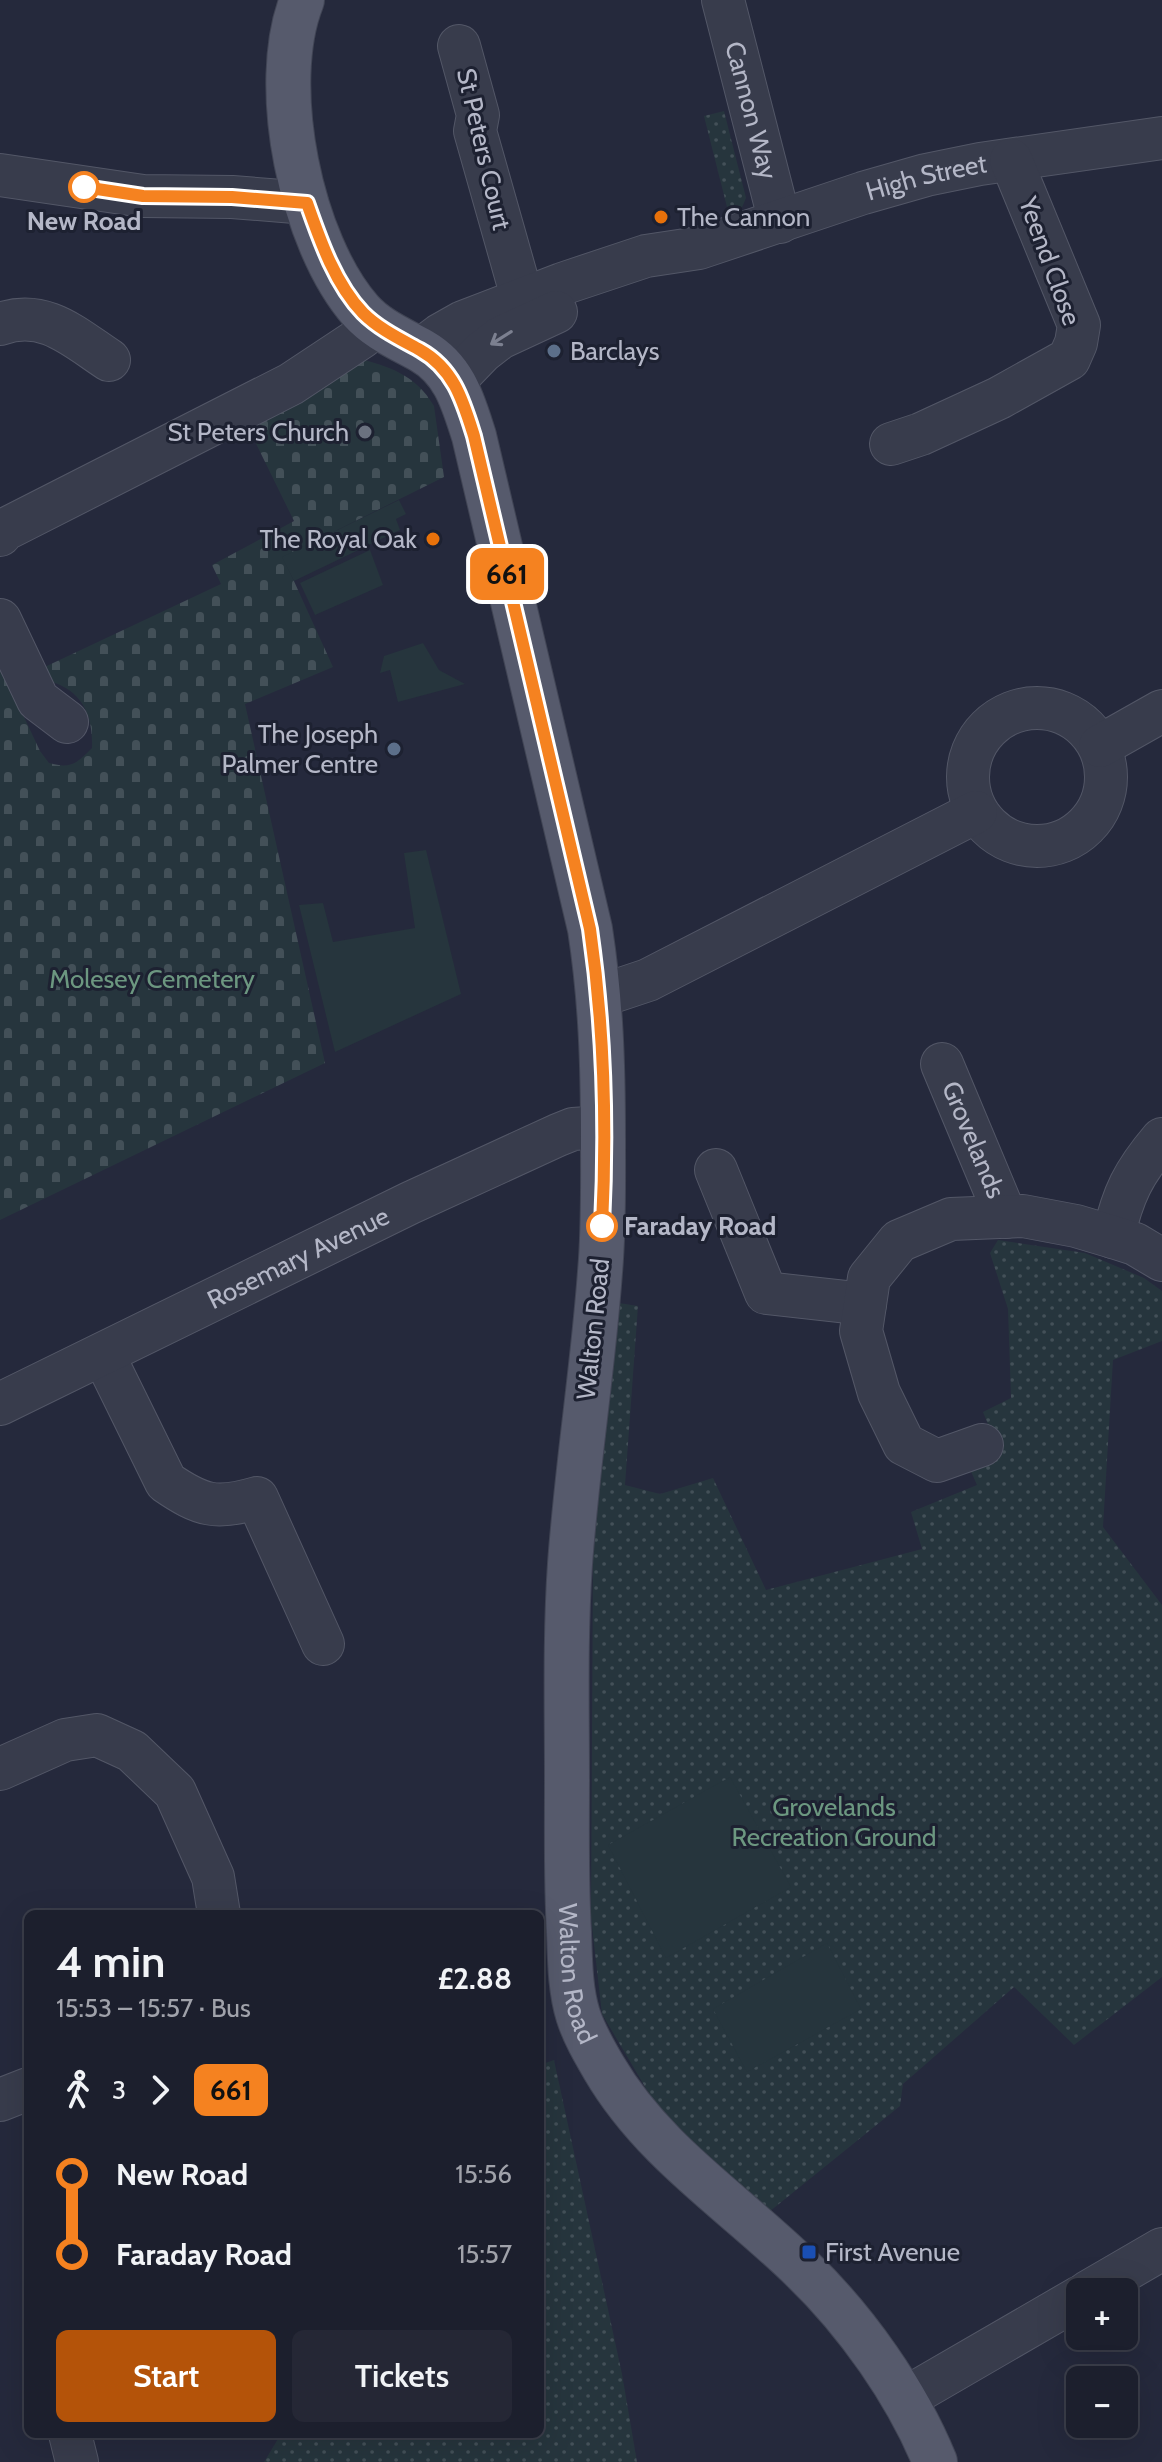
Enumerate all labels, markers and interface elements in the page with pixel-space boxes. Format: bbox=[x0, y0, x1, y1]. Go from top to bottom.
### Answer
street label: Cannon Way bbox=[718, 38, 784, 183]
street label: St Peters Court bbox=[450, 65, 518, 233]
street label: High Street bbox=[862, 147, 989, 207]
marker: New Road bbox=[69, 172, 99, 202]
street label: Yeend Close bbox=[1012, 191, 1088, 330]
place label: The Cannon bbox=[677, 201, 810, 233]
place label: New Road bbox=[27, 205, 141, 237]
marker: The Cannon bbox=[652, 208, 670, 226]
one-way arrow bbox=[491, 330, 513, 347]
place label: Barclays bbox=[570, 335, 660, 367]
marker: Barclays bbox=[545, 342, 563, 360]
place label: St Peters Church bbox=[167, 416, 349, 448]
marker: St Peters Church bbox=[356, 423, 374, 441]
place label: The Royal Oak bbox=[259, 523, 417, 555]
marker: The Royal Oak bbox=[424, 530, 442, 548]
line badge: 661 bbox=[461, 548, 553, 600]
text: 661 bbox=[486, 557, 528, 591]
place label: The Joseph Palmer Centre bbox=[221, 718, 378, 780]
marker: The Joseph Palmer Centre bbox=[385, 740, 403, 758]
park label: Molesey Cemetery bbox=[49, 963, 255, 995]
street label: Grovelands bbox=[935, 1076, 1012, 1203]
street label: Rosemary Avenue bbox=[202, 1200, 394, 1316]
place label: Faraday Road bbox=[624, 1210, 776, 1242]
marker: Faraday Road bbox=[587, 1211, 617, 1241]
street label: Walton Road bbox=[570, 1257, 616, 1401]
park label: Grovelands Recreation Ground bbox=[732, 1791, 936, 1853]
street label: Walton Road bbox=[552, 1903, 604, 2049]
text: 4 min bbox=[56, 1935, 165, 1988]
text: £2.88 bbox=[438, 1960, 512, 1997]
text: 15:53 – 15:57 · Bus bbox=[56, 1992, 251, 2024]
icon: walk bbox=[56, 2068, 100, 2112]
icon: forward bbox=[138, 2068, 182, 2112]
text: 661 bbox=[210, 2073, 252, 2107]
text: 3 bbox=[112, 2074, 126, 2106]
text: New Road bbox=[116, 2156, 248, 2193]
text: 15:56 bbox=[455, 2158, 512, 2190]
text: Faraday Road bbox=[116, 2236, 292, 2273]
place label: First Avenue bbox=[825, 2236, 960, 2268]
text: 15:57 bbox=[457, 2238, 512, 2270]
marker: First Avenue bbox=[800, 2243, 818, 2261]
map controls bbox=[1066, 2278, 1138, 2438]
button: + bbox=[1066, 2278, 1138, 2350]
button: Start bbox=[56, 2330, 276, 2422]
button: Tickets bbox=[292, 2330, 512, 2422]
button: − bbox=[1066, 2366, 1138, 2438]

